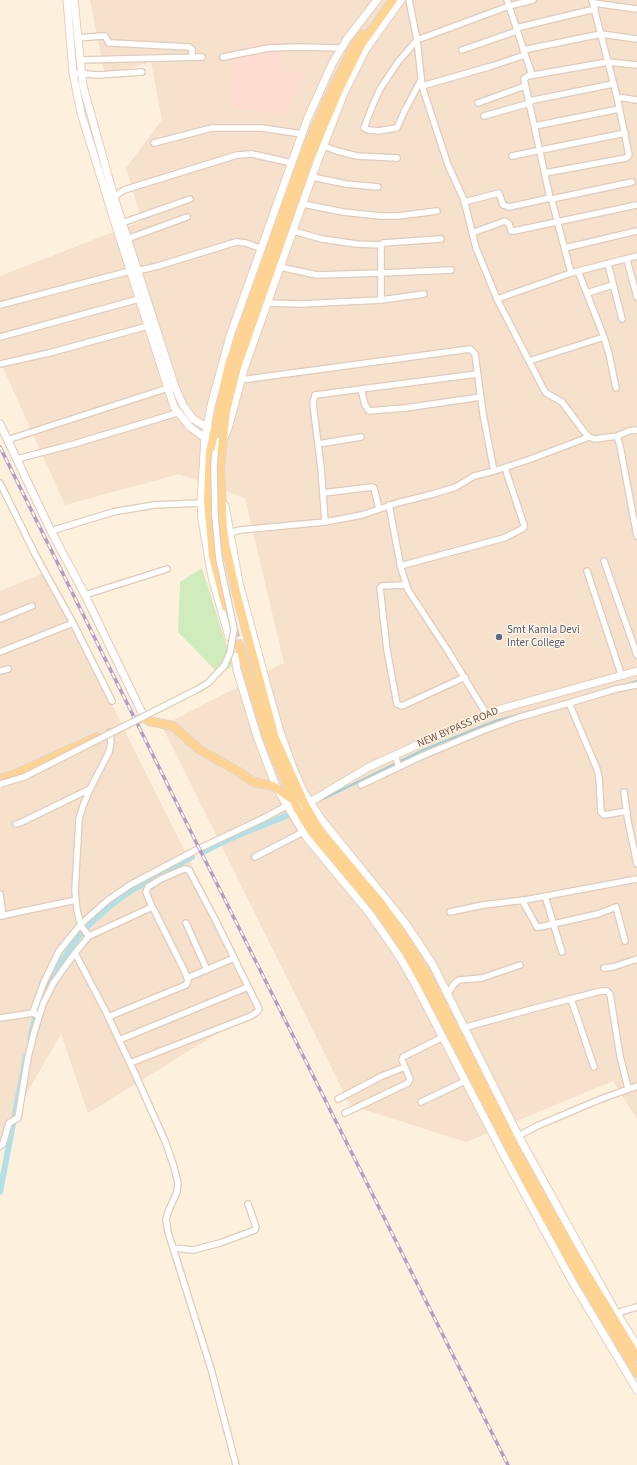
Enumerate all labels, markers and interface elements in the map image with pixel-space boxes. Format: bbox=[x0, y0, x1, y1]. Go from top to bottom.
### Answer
place label: Smt Kamla Devi Inter College bbox=[507, 624, 580, 650]
marker: Smt Kamla Devi Inter College bbox=[494, 632, 504, 642]
street label: NEW BYPASS ROAD bbox=[415, 705, 501, 751]

